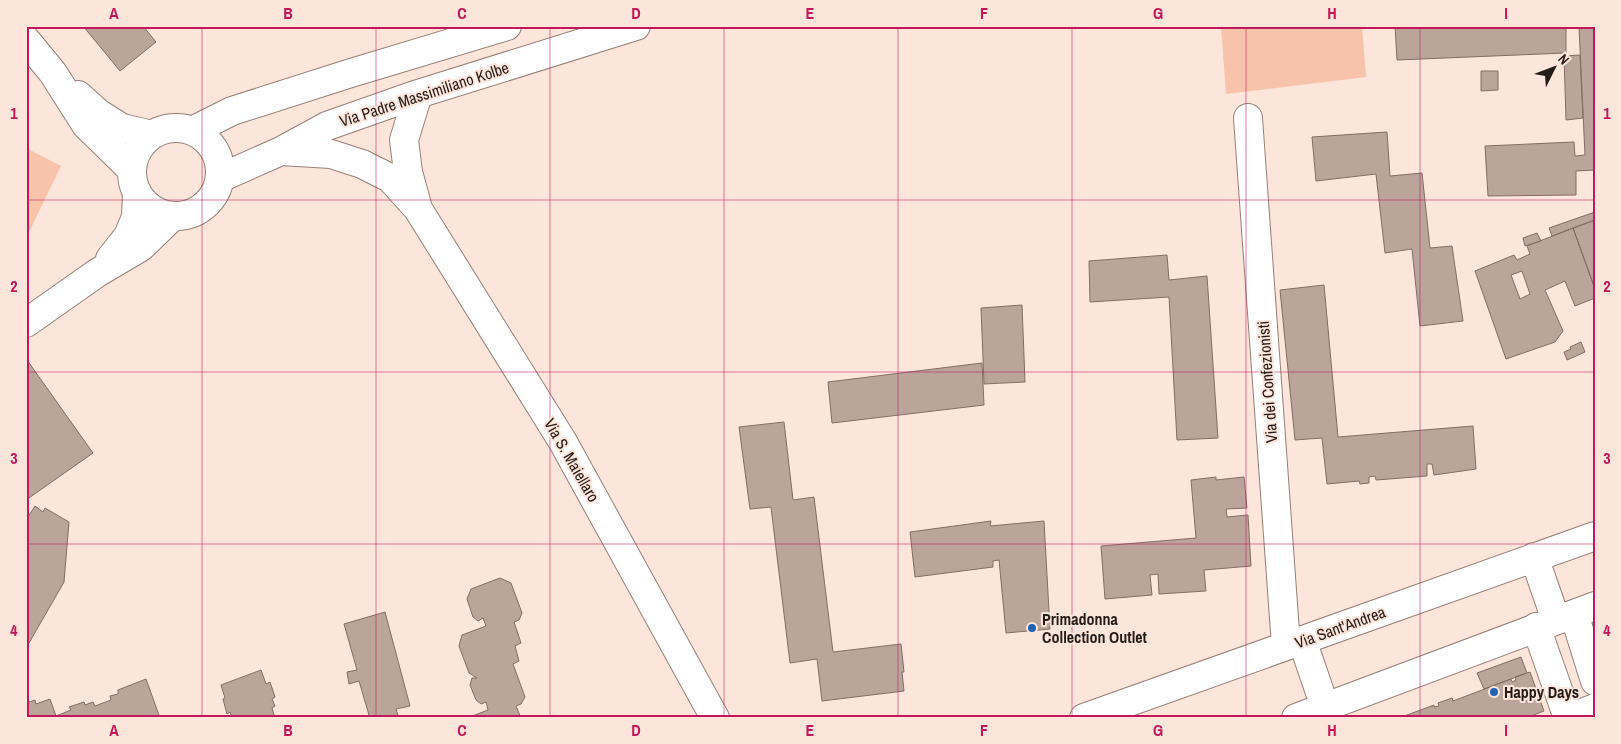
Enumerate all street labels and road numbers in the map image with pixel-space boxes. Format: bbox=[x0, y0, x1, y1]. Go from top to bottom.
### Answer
street label: Via Padre Massimiliano Kolbe bbox=[336, 56, 512, 132]
street label: Via dei Confezionisti bbox=[1252, 320, 1282, 444]
street label: Via S. Maiellaro bbox=[539, 414, 605, 506]
street label: Via Sant'Andrea bbox=[1292, 600, 1389, 654]

